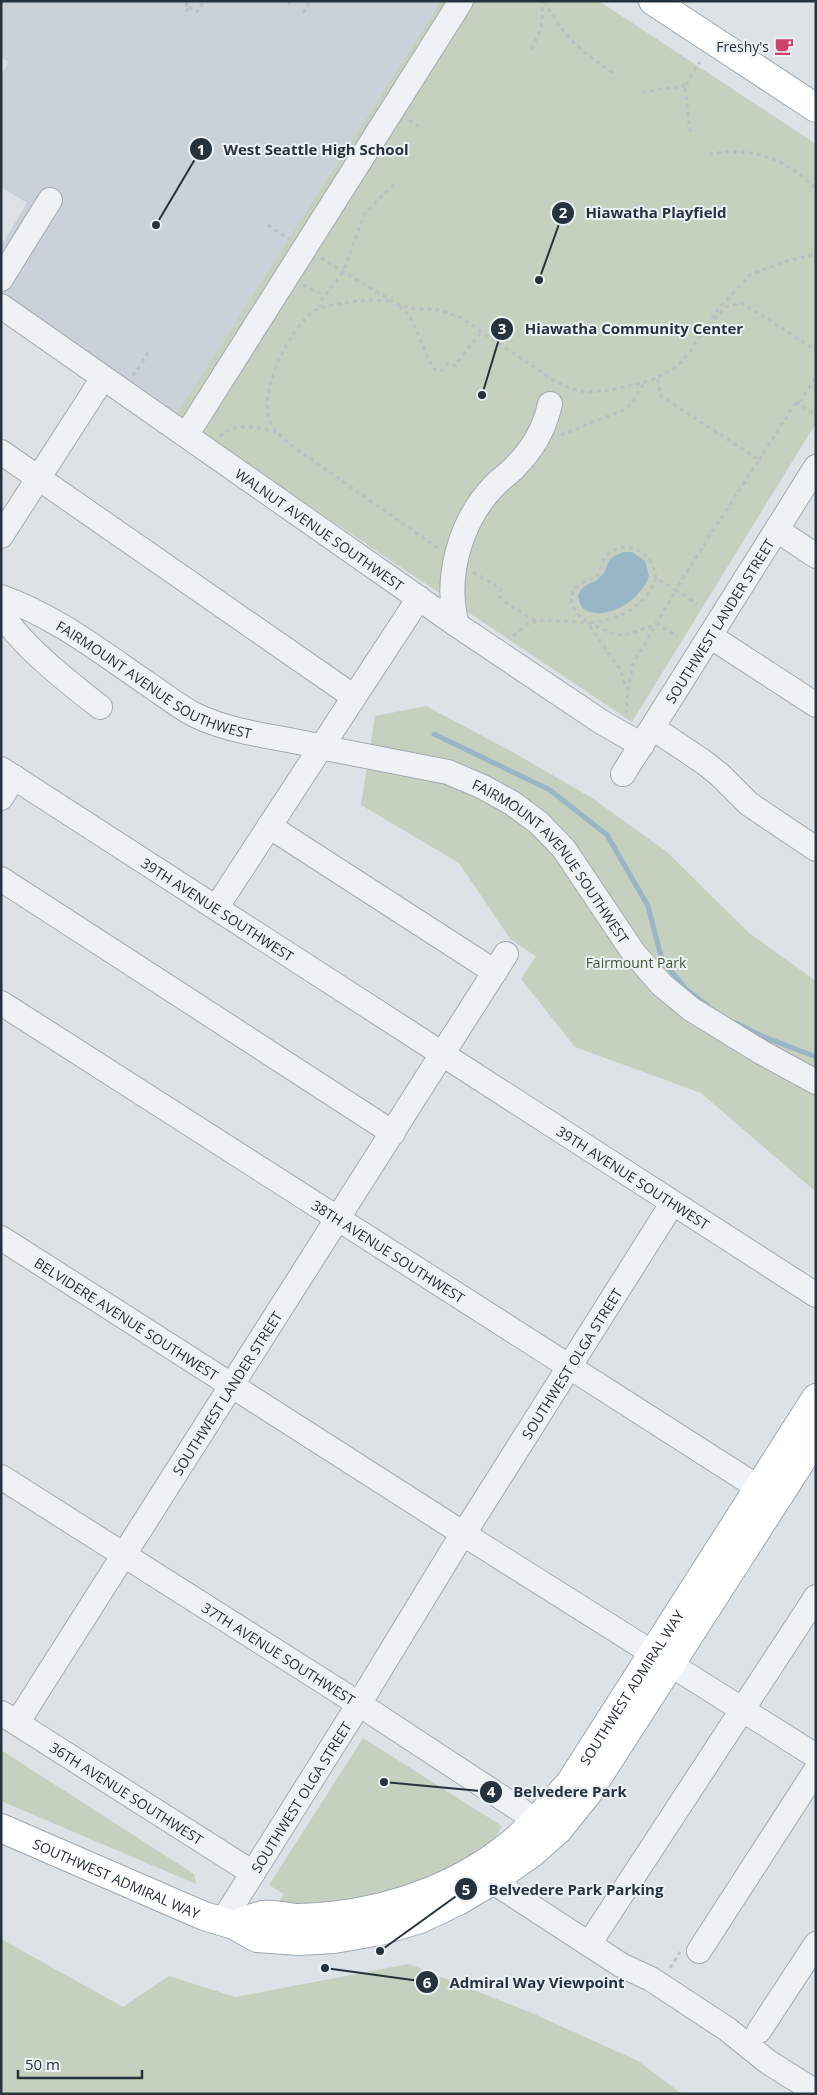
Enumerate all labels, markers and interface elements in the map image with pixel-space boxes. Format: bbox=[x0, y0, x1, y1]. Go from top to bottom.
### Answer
cafe icon: Freshy's bbox=[773, 35, 795, 57]
place label: Freshy's bbox=[716, 37, 769, 56]
callout: West Seattle High School bbox=[188, 134, 418, 164]
text: 1 bbox=[197, 139, 205, 159]
text: West Seattle High School bbox=[223, 139, 409, 159]
callout: Hiawatha Playfield bbox=[550, 198, 737, 228]
text: 2 bbox=[559, 202, 568, 222]
text: Hiawatha Playfield bbox=[585, 202, 727, 222]
callout: Hiawatha Community Center bbox=[489, 314, 753, 344]
text: 3 bbox=[498, 318, 506, 338]
text: Hiawatha Community Center bbox=[525, 318, 743, 338]
street label: WALNUT AVENUE SOUTHWEST bbox=[232, 463, 408, 595]
street label: SOUTHWEST LANDER STREET bbox=[660, 535, 778, 707]
street label: FAIRMOUNT AVENUE SOUTHWEST bbox=[53, 616, 254, 742]
street label: FAIRMOUNT AVENUE SOUTHWEST bbox=[470, 774, 634, 947]
street label: 39TH AVENUE SOUTHWEST bbox=[138, 853, 298, 965]
park label: Fairmount Park bbox=[586, 953, 687, 972]
street label: 39TH AVENUE SOUTHWEST bbox=[553, 1121, 713, 1233]
street label: 38TH AVENUE SOUTHWEST bbox=[308, 1195, 469, 1307]
street label: BELVIDERE AVENUE SOUTHWEST bbox=[31, 1252, 222, 1384]
street label: SOUTHWEST OLGA STREET bbox=[517, 1284, 626, 1442]
street label: SOUTHWEST LANDER STREET bbox=[167, 1307, 286, 1479]
street label: 37TH AVENUE SOUTHWEST bbox=[199, 1598, 359, 1709]
street label: SOUTHWEST ADMIRAL WAY bbox=[575, 1606, 688, 1768]
street label: SOUTHWEST OLGA STREET bbox=[246, 1717, 355, 1876]
street label: 36TH AVENUE SOUTHWEST bbox=[47, 1737, 207, 1849]
callout: Belvedere Park bbox=[478, 1777, 636, 1807]
text: 4 bbox=[487, 1781, 496, 1801]
text: Belvedere Park bbox=[513, 1781, 627, 1801]
street label: SOUTHWEST ADMIRAL WAY bbox=[30, 1834, 203, 1923]
callout: Belvedere Park Parking bbox=[454, 1874, 673, 1904]
text: 5 bbox=[462, 1879, 470, 1899]
text: Belvedere Park Parking bbox=[489, 1879, 664, 1899]
callout: Admiral Way Viewpoint bbox=[414, 1967, 634, 1997]
text: 6 bbox=[423, 1972, 432, 1992]
text: Admiral Way Viewpoint bbox=[449, 1972, 625, 1992]
scale bar bbox=[18, 2048, 141, 2080]
text: 50 m bbox=[25, 2054, 60, 2074]

